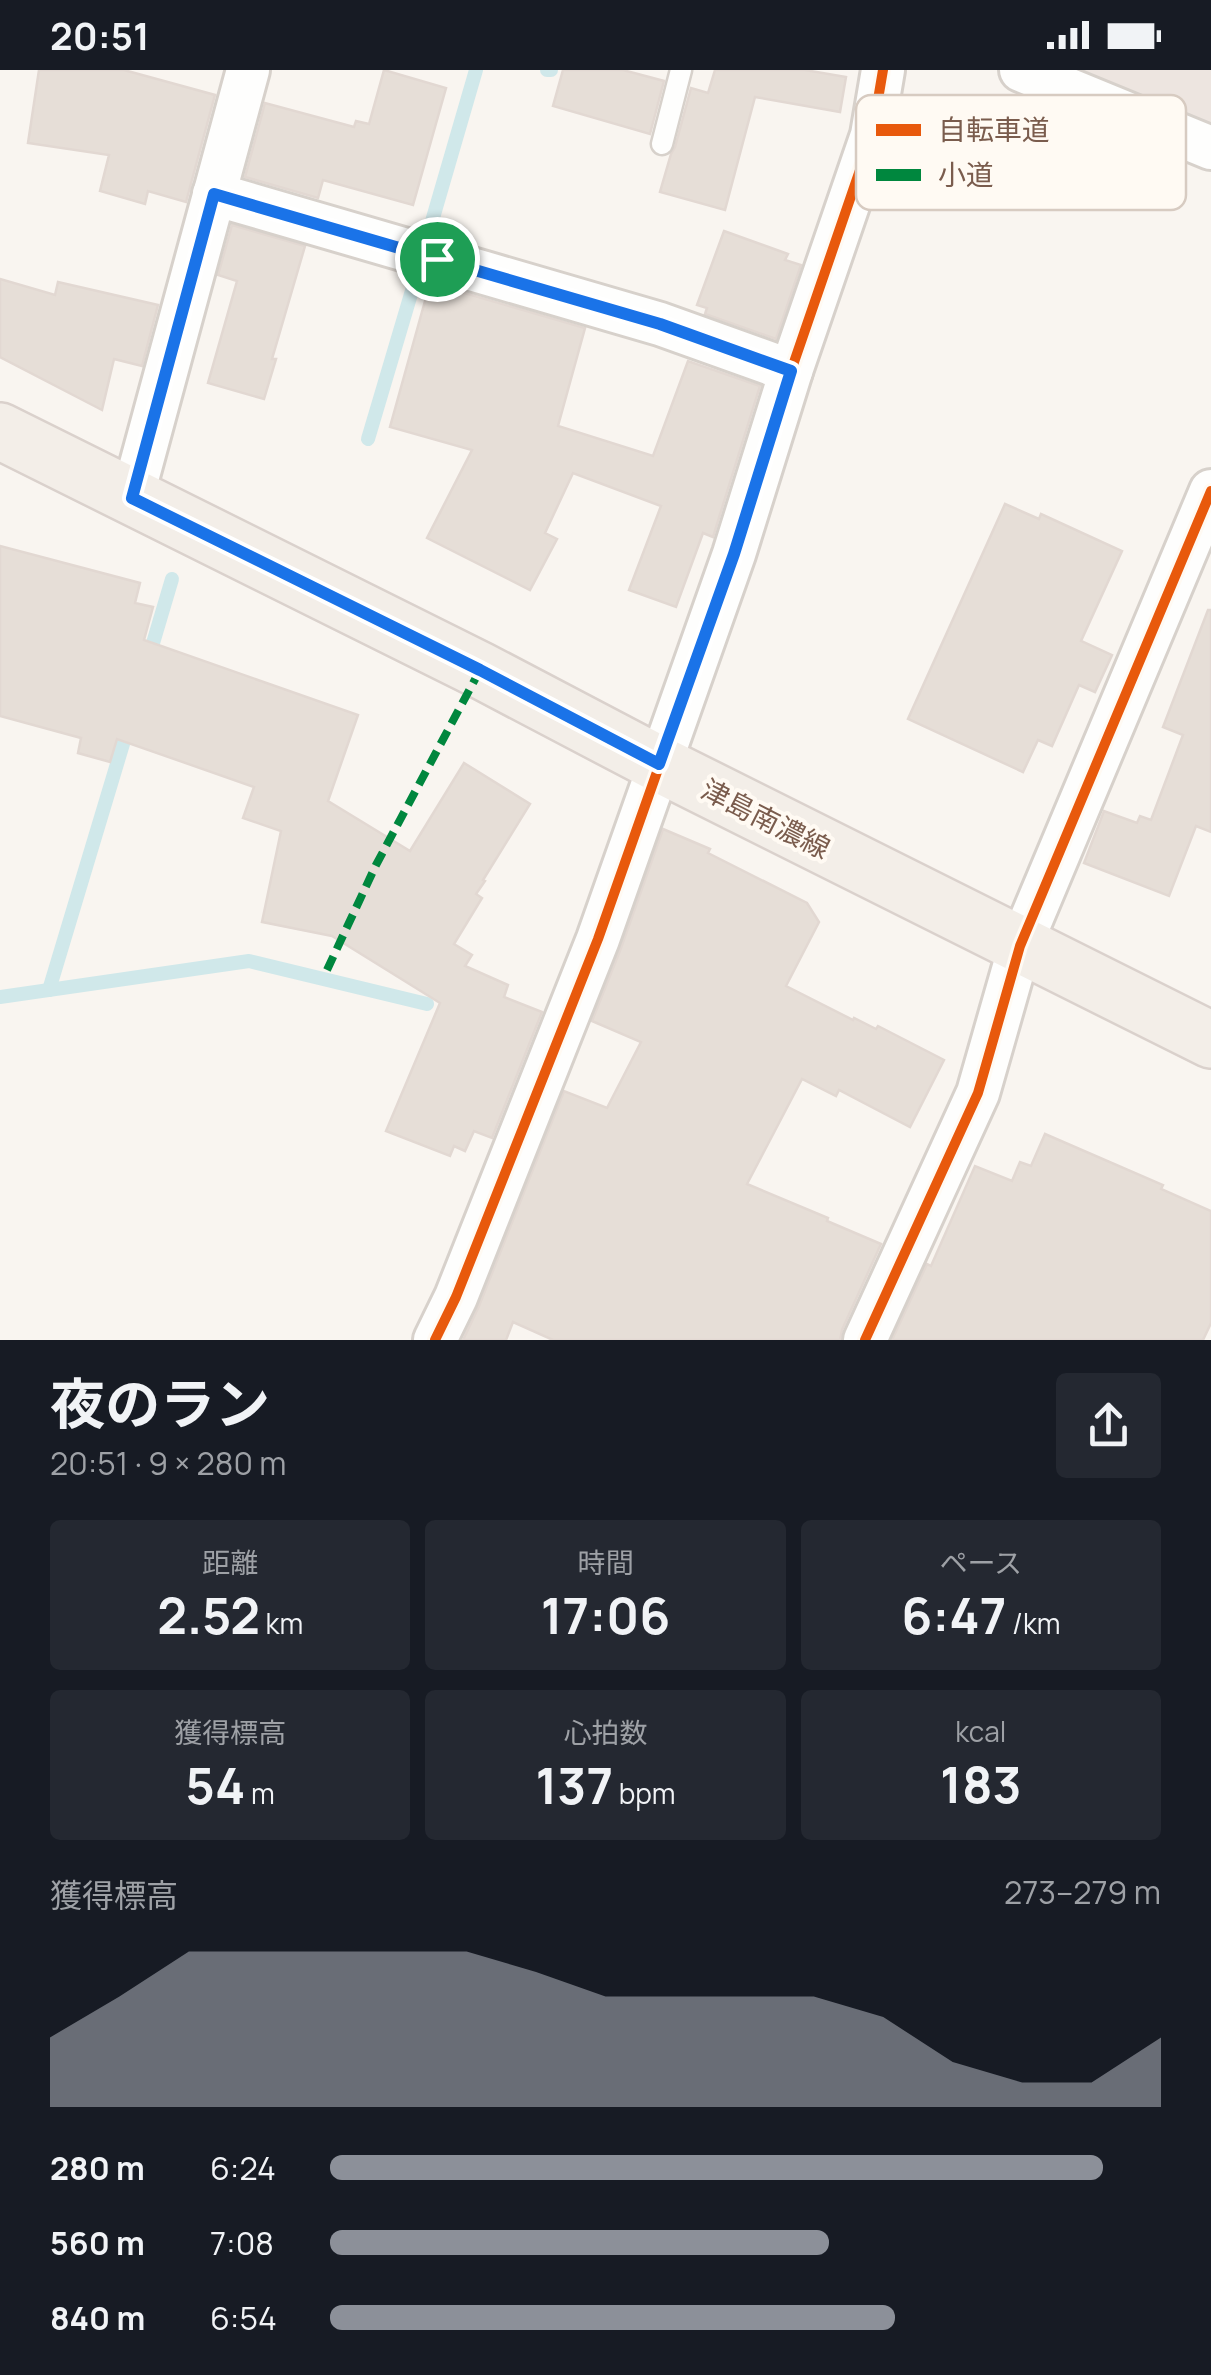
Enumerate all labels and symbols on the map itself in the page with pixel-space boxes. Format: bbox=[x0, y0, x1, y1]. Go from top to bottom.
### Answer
legend bbox=[856, 95, 1186, 210]
text: 自転車道 bbox=[938, 110, 1050, 148]
text: 小道 bbox=[938, 155, 994, 193]
pin bbox=[395, 217, 480, 302]
street label: 津島南濃線 bbox=[695, 769, 837, 867]

